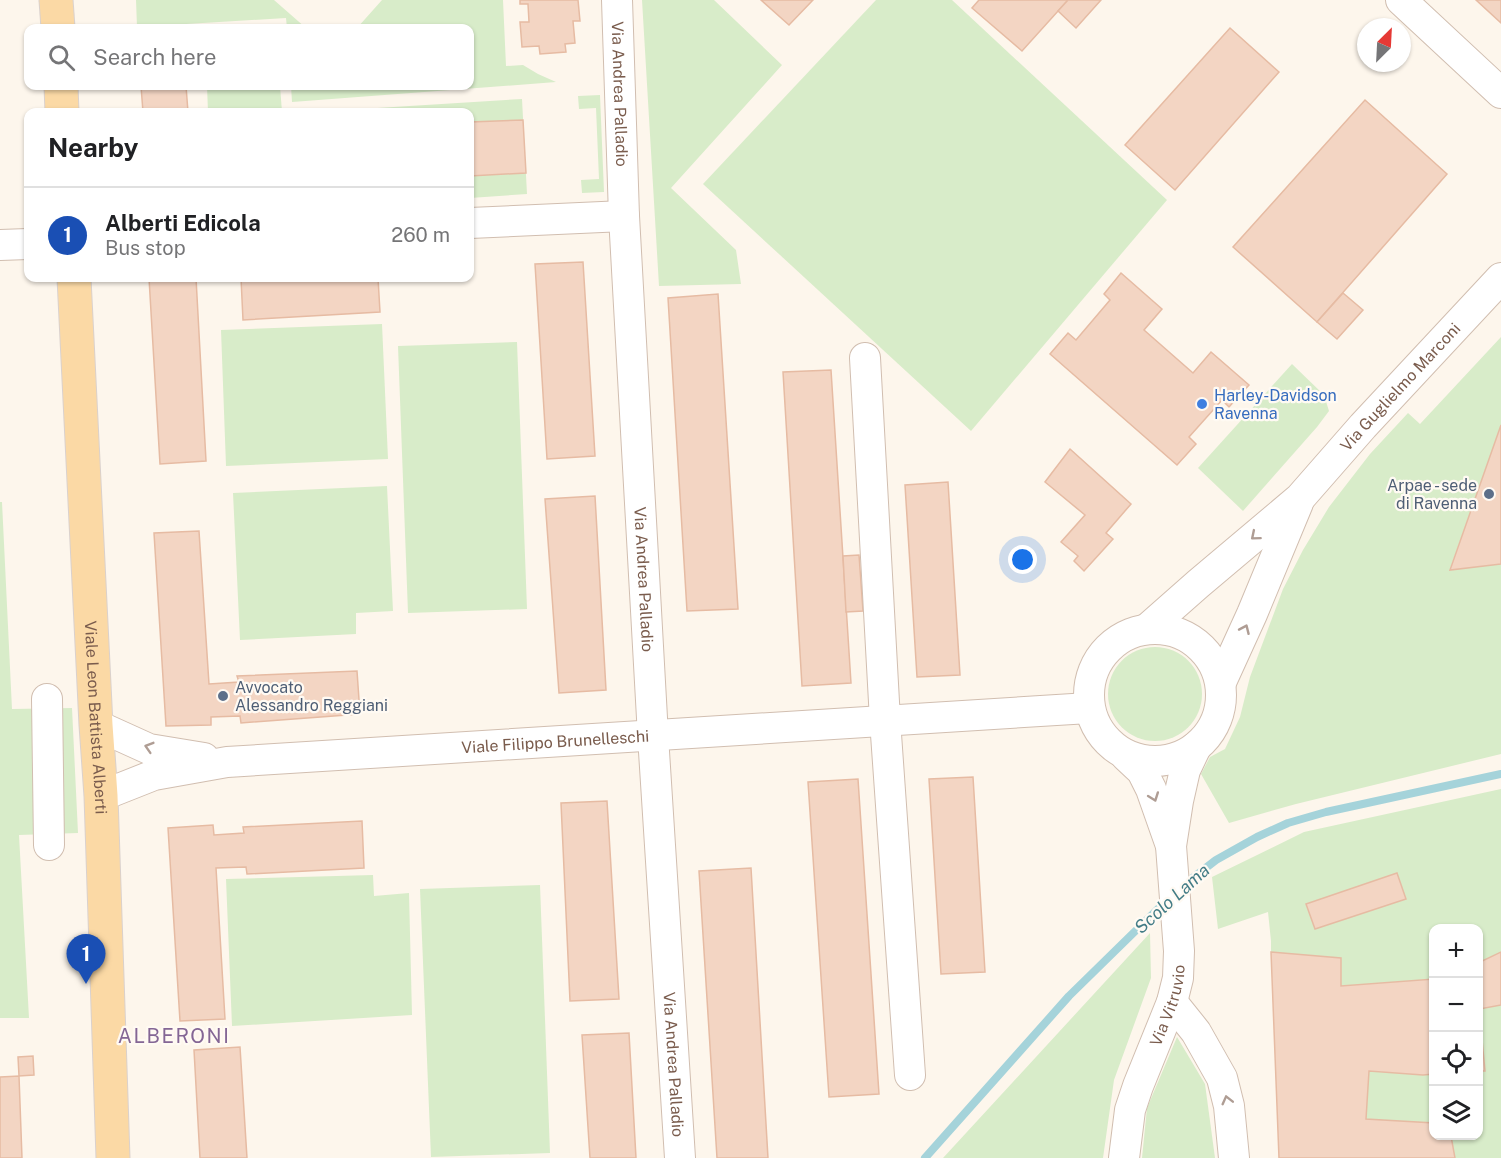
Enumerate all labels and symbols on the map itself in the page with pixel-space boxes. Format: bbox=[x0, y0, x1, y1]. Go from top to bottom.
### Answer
north arrow bbox=[1357, 18, 1411, 72]
street label: Via Andrea Palladio bbox=[608, 21, 631, 167]
street label: Via Guglielmo Marconi bbox=[1336, 319, 1464, 455]
place label: Harley-Davidson Ravenna bbox=[1214, 386, 1337, 423]
marker: Harley-Davidson Ravenna bbox=[1195, 397, 1209, 411]
place label: Arpae - sede di Ravenna bbox=[1387, 476, 1477, 513]
marker: Arpae - sede di Ravenna bbox=[1482, 487, 1496, 501]
street label: Via Andrea Palladio bbox=[630, 506, 657, 652]
one-way arrow bbox=[1251, 528, 1262, 539]
your location bbox=[1008, 545, 1037, 574]
street label: Viale Leon Battista Alberti bbox=[81, 620, 111, 815]
one-way arrow bbox=[1238, 624, 1250, 635]
place label: Avvocato Alessandro Reggiani bbox=[235, 678, 388, 715]
marker: Avvocato Alessandro Reggiani bbox=[216, 689, 230, 703]
street label: Viale Filippo Brunelleschi bbox=[461, 727, 650, 757]
one-way arrow bbox=[144, 742, 155, 754]
one-way arrow bbox=[1147, 791, 1159, 802]
water label: Scolo Lama bbox=[1130, 859, 1213, 938]
pin: 1 bbox=[66, 934, 106, 984]
street label: Via Vitruvio bbox=[1146, 964, 1188, 1049]
street label: Via Andrea Palladio bbox=[659, 991, 688, 1138]
district label: ALBERONI bbox=[118, 1024, 230, 1048]
one-way arrow bbox=[1222, 1095, 1235, 1105]

